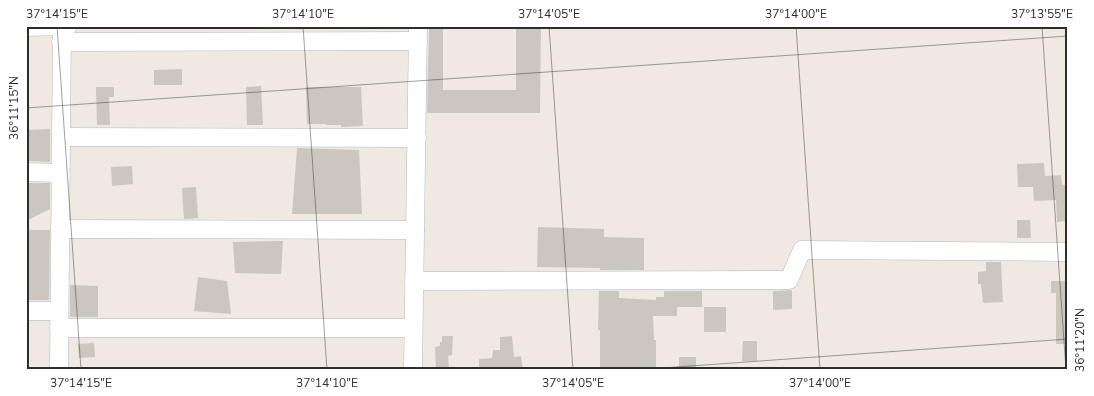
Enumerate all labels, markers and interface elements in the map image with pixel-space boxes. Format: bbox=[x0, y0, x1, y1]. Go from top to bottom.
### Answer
text: 37°14'15"E bbox=[26, 6, 88, 22]
text: 37°14'10"E bbox=[272, 6, 334, 22]
text: 37°14'05"E bbox=[518, 6, 580, 22]
text: 37°14'00"E bbox=[765, 6, 827, 22]
text: 37°13'55"E bbox=[1011, 6, 1073, 22]
text: 36°11'15"N bbox=[6, 76, 22, 140]
text: 36°11'20"N bbox=[1072, 308, 1088, 372]
text: 37°14'15"E bbox=[50, 375, 112, 391]
text: 37°14'10"E bbox=[296, 375, 358, 391]
text: 37°14'05"E bbox=[542, 375, 604, 391]
text: 37°14'00"E bbox=[789, 375, 851, 391]

